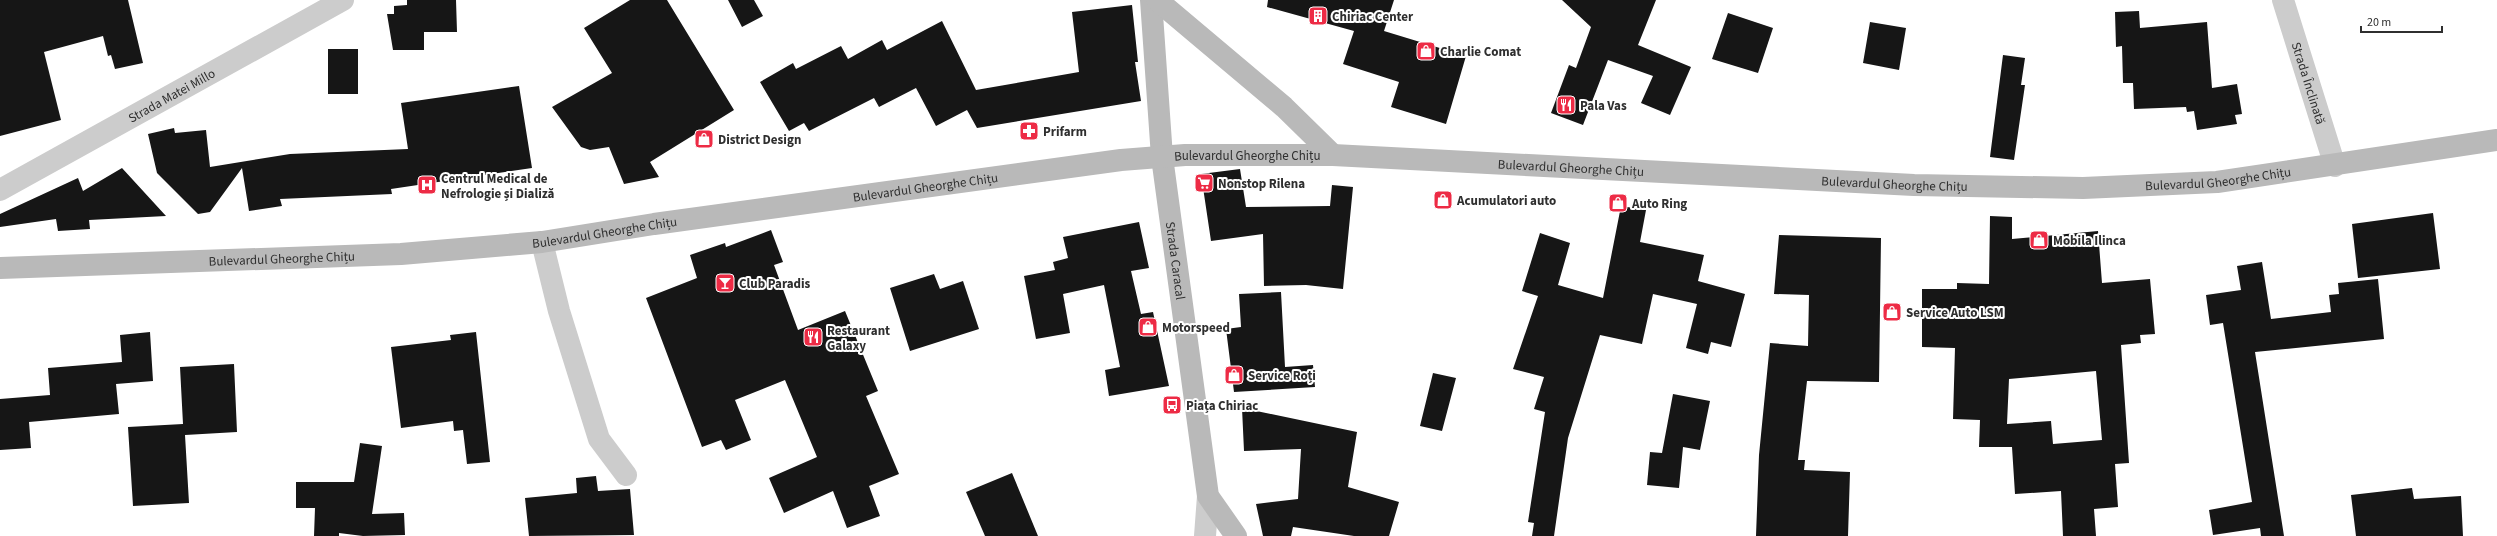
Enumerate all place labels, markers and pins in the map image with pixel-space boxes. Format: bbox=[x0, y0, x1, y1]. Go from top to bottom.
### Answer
building icon: Chiriac Center bbox=[1307, 5, 1329, 27]
place label: Chiriac Center bbox=[1332, 8, 1414, 26]
shop icon: Charlie Comat bbox=[1415, 40, 1437, 62]
place label: Charlie Comat bbox=[1440, 43, 1521, 61]
restaurant icon: Pala Vas bbox=[1555, 94, 1577, 116]
place label: Pala Vas bbox=[1580, 97, 1627, 115]
pharmacy icon: Prifarm bbox=[1018, 120, 1040, 142]
place label: Prifarm bbox=[1043, 123, 1087, 141]
shop icon: District Design bbox=[693, 128, 715, 150]
place label: District Design bbox=[718, 131, 801, 149]
place label: Centrul Medical de Nefrologie și Dializă bbox=[441, 170, 555, 203]
supermarket icon: Nonstop Rilena bbox=[1193, 172, 1215, 194]
hospital icon: Centrul Medical de Nefrologie și Dializă bbox=[416, 174, 438, 196]
place label: Nonstop Rilena bbox=[1218, 175, 1305, 193]
shop icon: Acumulatori auto bbox=[1432, 189, 1454, 211]
place label: Acumulatori auto bbox=[1456, 192, 1556, 210]
shop icon: Auto Ring bbox=[1607, 192, 1629, 214]
place label: Auto Ring bbox=[1631, 195, 1687, 213]
shop icon: Mobila Ilinca bbox=[2028, 229, 2050, 251]
place label: Mobila Ilinca bbox=[2053, 232, 2126, 250]
bar icon: Club Paradis bbox=[714, 272, 736, 294]
place label: Club Paradis bbox=[739, 275, 811, 293]
shop icon: Service Auto LSM bbox=[1881, 301, 1903, 323]
place label: Service Auto LSM bbox=[1906, 304, 2004, 322]
shop icon: Motorspeed bbox=[1137, 316, 1159, 338]
place label: Motorspeed bbox=[1162, 319, 1230, 337]
place label: Restaurant Galaxy bbox=[827, 322, 890, 355]
restaurant icon: Restaurant Galaxy bbox=[802, 326, 824, 348]
shop icon: Service Roți bbox=[1223, 364, 1245, 386]
place label: Service Roți bbox=[1248, 367, 1316, 385]
bus stop icon: Piața Chiriac bbox=[1161, 394, 1183, 416]
place label: Piața Chiriac bbox=[1186, 397, 1258, 415]

